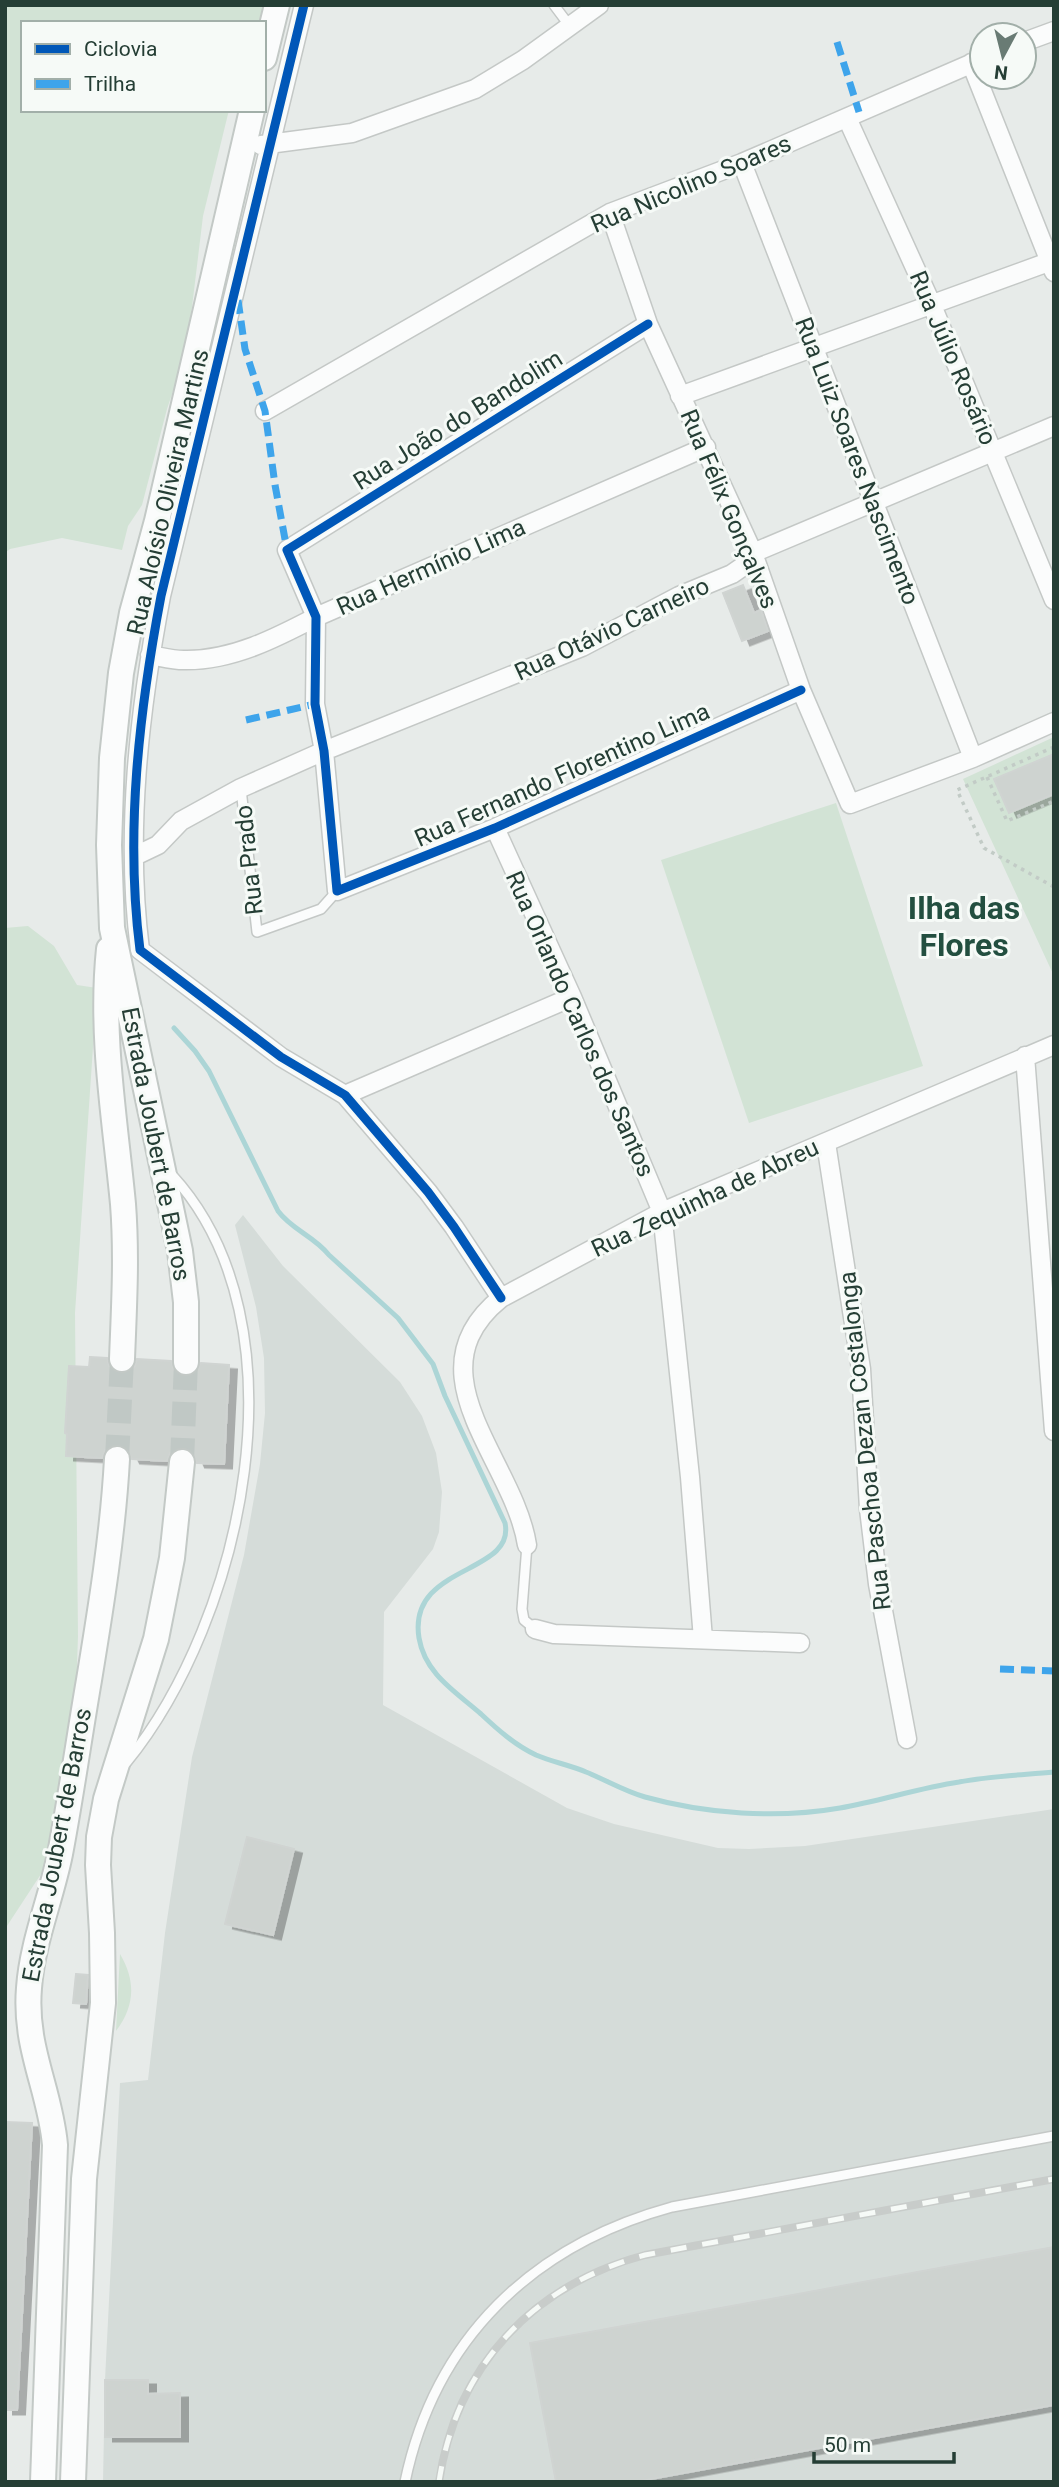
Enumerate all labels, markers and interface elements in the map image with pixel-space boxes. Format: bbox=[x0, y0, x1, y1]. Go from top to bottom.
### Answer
legend bbox=[21, 21, 266, 112]
north arrow bbox=[968, 21, 1038, 91]
text: Ciclovia bbox=[84, 37, 157, 61]
text: N bbox=[993, 60, 1009, 85]
text: Trilha bbox=[84, 72, 136, 96]
street label: Rua Nicolino Soares bbox=[587, 129, 795, 239]
street label: Rua Júlio Rosário bbox=[904, 267, 1002, 449]
street label: Rua Luiz Soares Nascimento bbox=[789, 313, 925, 609]
street label: Rua João do Bandolim bbox=[348, 344, 568, 496]
street label: Rua Aloísio Oliveira Martins bbox=[121, 346, 215, 638]
street label: Rua Félix Gonçalves bbox=[674, 405, 784, 613]
street label: Rua Hermínio Lima bbox=[332, 513, 530, 621]
street label: Rua Otávio Carneiro bbox=[510, 572, 714, 686]
street label: Rua Fernando Florentino Lima bbox=[410, 697, 714, 853]
street label: Rua Prado bbox=[229, 804, 269, 916]
street label: Rua Orlando Carlos dos Santos bbox=[500, 867, 660, 1181]
district label: Ilha das Flores bbox=[908, 889, 1020, 964]
street label: Estrada Joubert de Barros bbox=[116, 1005, 196, 1283]
street label: Rua Zequinha de Abreu bbox=[587, 1133, 823, 1263]
street label: Rua Paschoa Dezan Costalonga bbox=[833, 1270, 897, 1612]
street label: Estrada Joubert de Barros bbox=[17, 1706, 97, 1984]
scale bar bbox=[814, 2420, 954, 2464]
text: 50 m bbox=[824, 2433, 871, 2457]

